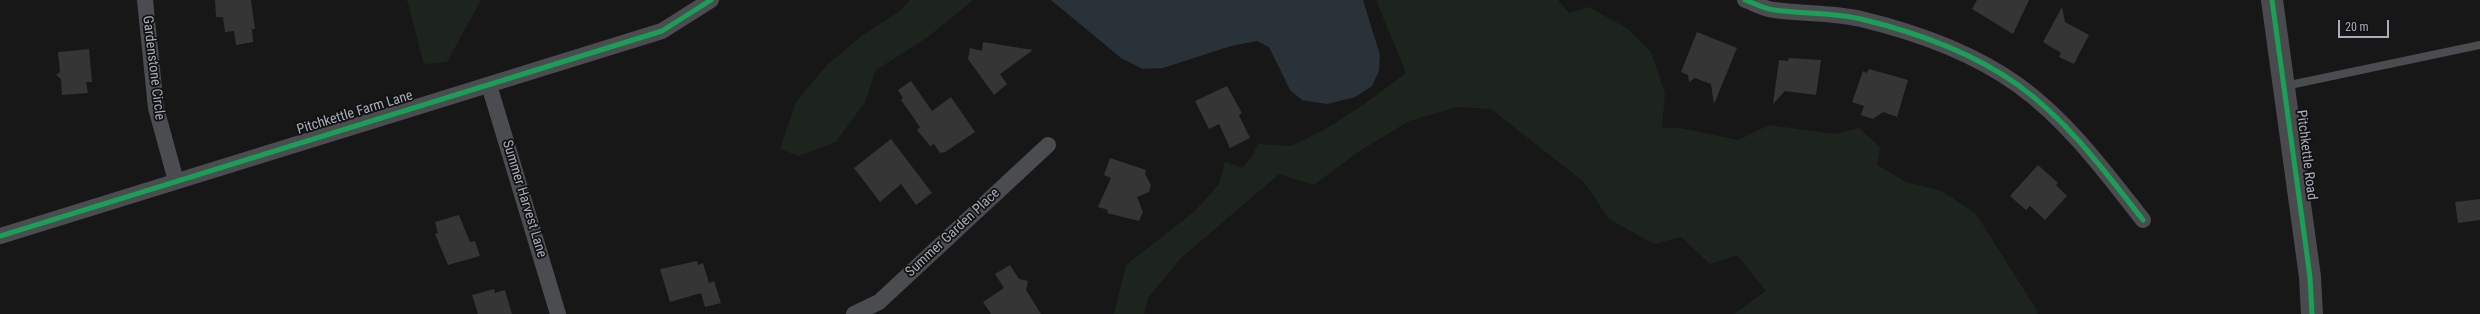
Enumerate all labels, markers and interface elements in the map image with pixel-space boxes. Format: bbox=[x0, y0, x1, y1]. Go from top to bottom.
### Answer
scale bar bbox=[2340, 12, 2391, 38]
street label: Gardenstone Circle bbox=[138, 15, 168, 121]
text: 20 m bbox=[2345, 20, 2369, 34]
street label: Pitchkettle Farm Lane bbox=[295, 87, 415, 139]
street label: Pitchkettle Road bbox=[2292, 109, 2320, 201]
street label: Summer Harvest Lane bbox=[498, 138, 550, 260]
street label: Summer Garden Place bbox=[902, 185, 1004, 281]

